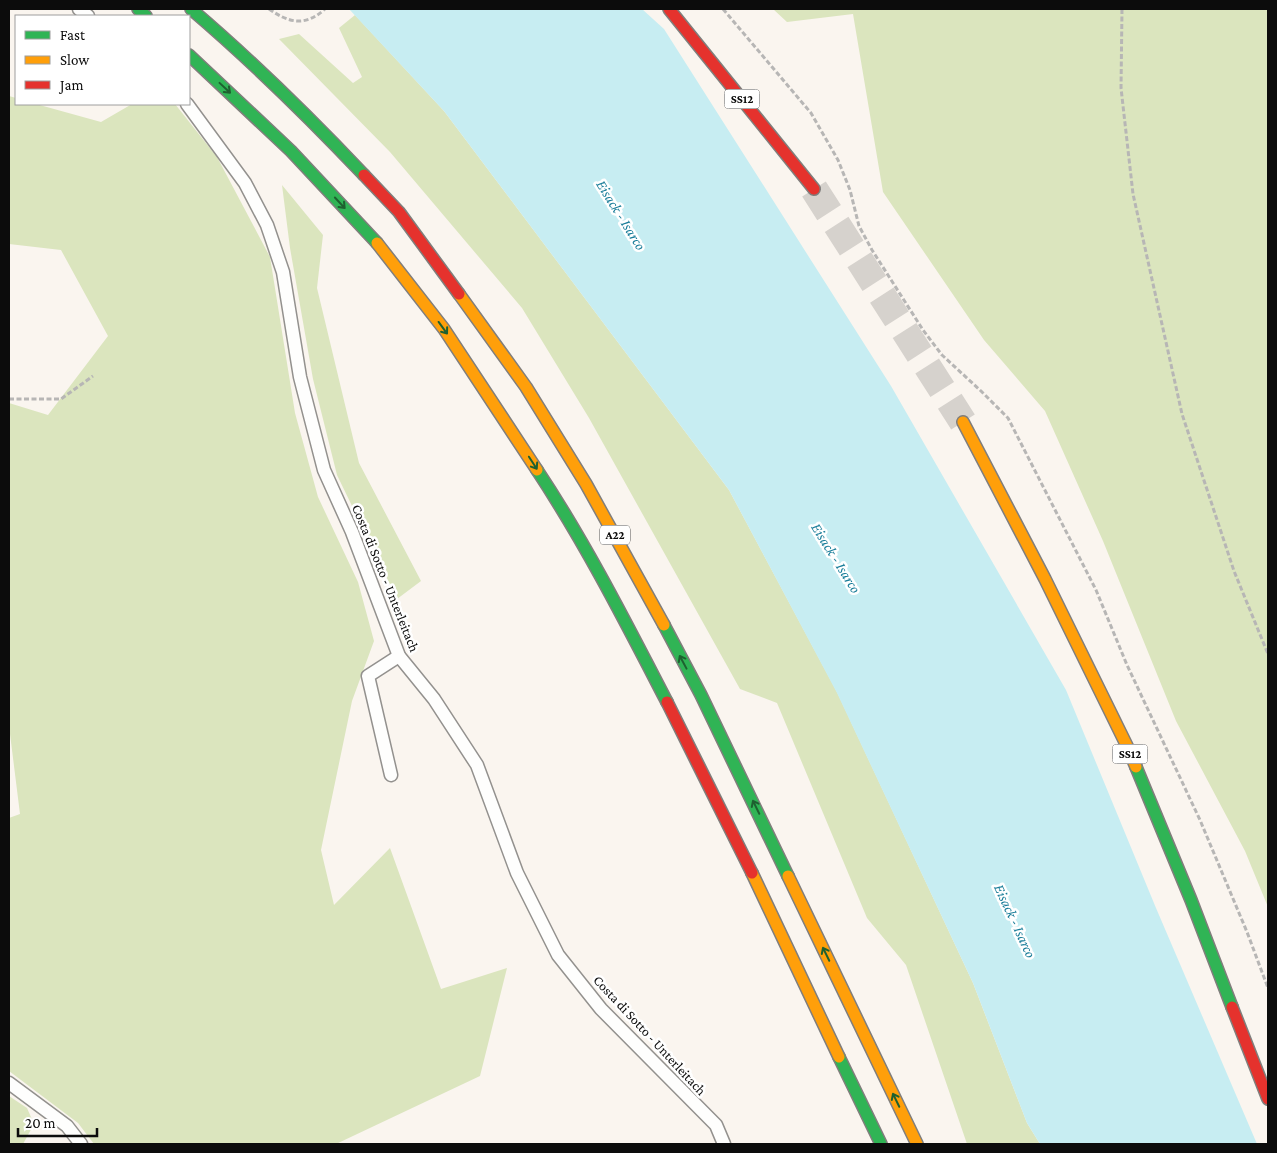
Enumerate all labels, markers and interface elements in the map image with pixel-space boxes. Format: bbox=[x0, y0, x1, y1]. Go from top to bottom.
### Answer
legend bbox=[15, 15, 190, 105]
text: Fast bbox=[60, 27, 86, 43]
text: Slow bbox=[60, 52, 90, 68]
text: Jam bbox=[58, 77, 83, 94]
one-way arrow bbox=[218, 82, 231, 94]
road number: SS12 bbox=[724, 90, 760, 108]
water label: Eisack - Isarco bbox=[593, 177, 649, 253]
one-way arrow bbox=[334, 196, 346, 209]
one-way arrow bbox=[438, 321, 448, 335]
one-way arrow bbox=[528, 456, 539, 470]
street label: Costa di Sotto - Unterleitach bbox=[349, 502, 423, 655]
water label: Eisack - Isarco bbox=[808, 520, 864, 596]
road number: A22 bbox=[600, 526, 630, 544]
one-way arrow bbox=[678, 654, 688, 669]
road number: SS12 bbox=[1112, 744, 1148, 764]
one-way arrow bbox=[750, 800, 760, 815]
water label: Eisack - Isarco bbox=[991, 882, 1039, 960]
one-way arrow bbox=[821, 947, 830, 962]
street label: Costa di Sotto - Unterleitach bbox=[590, 972, 710, 1099]
one-way arrow bbox=[891, 1093, 900, 1108]
scale bar bbox=[18, 1106, 96, 1138]
text: 20 m bbox=[25, 1115, 56, 1131]

